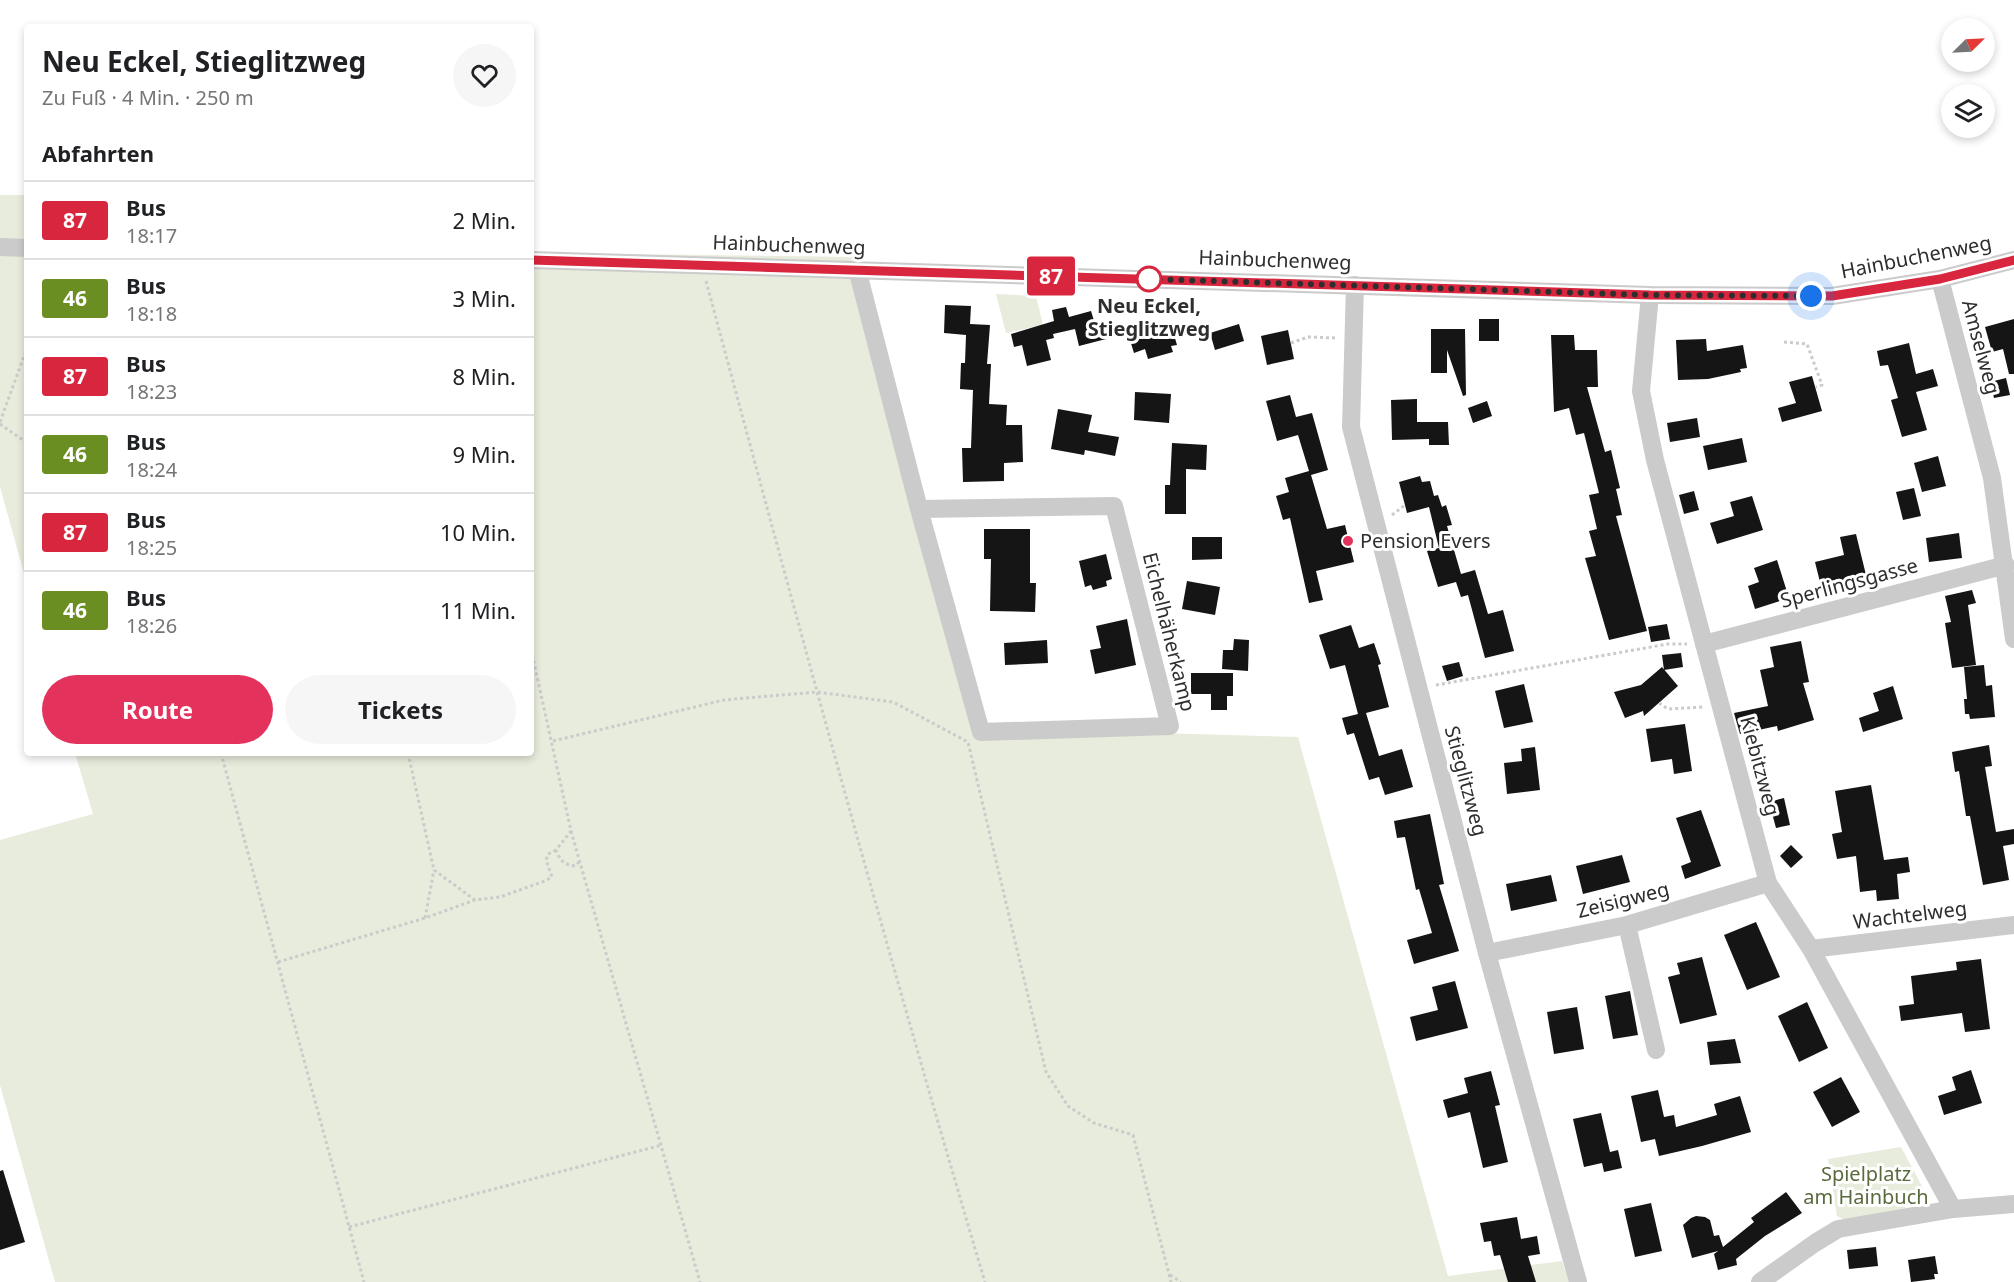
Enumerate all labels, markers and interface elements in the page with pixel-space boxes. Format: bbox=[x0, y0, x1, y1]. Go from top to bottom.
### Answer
north arrow bbox=[1941, 18, 1995, 72]
map controls bbox=[1941, 18, 1995, 138]
text: Neu Eckel, Stieglitzweg bbox=[42, 42, 366, 80]
button: heart bbox=[453, 44, 516, 107]
text: Zu Fuß · 4 Min. · 250 m bbox=[42, 84, 254, 111]
button: layers bbox=[1941, 84, 1995, 138]
text: Abfahrten bbox=[42, 138, 154, 168]
text: Bus bbox=[126, 192, 166, 222]
text: 2 Min. bbox=[453, 205, 516, 235]
text: 87 bbox=[63, 206, 87, 234]
text: 18:17 bbox=[126, 222, 177, 249]
street label: Hainbuchenweg bbox=[712, 228, 866, 261]
street label: Hainbuchenweg bbox=[1838, 229, 1994, 284]
street label: Hainbuchenweg bbox=[1198, 243, 1352, 276]
line badge: 87 bbox=[1024, 256, 1078, 296]
text: 87 bbox=[1039, 262, 1063, 290]
marker: Neu Eckel, Stieglitzweg bbox=[1136, 266, 1162, 292]
text: Bus bbox=[126, 270, 166, 300]
your location bbox=[1796, 281, 1826, 311]
text: 3 Min. bbox=[453, 283, 516, 313]
text: 46 bbox=[63, 284, 87, 312]
place label: Neu Eckel, Stieglitzweg bbox=[1088, 292, 1210, 342]
street label: Amselweg bbox=[1956, 297, 2007, 397]
text: 18:18 bbox=[126, 300, 177, 327]
text: Bus bbox=[126, 348, 166, 378]
text: 8 Min. bbox=[453, 361, 516, 391]
text: 87 bbox=[63, 362, 87, 390]
text: 18:23 bbox=[126, 378, 177, 405]
text: Bus bbox=[126, 426, 166, 456]
text: 9 Min. bbox=[453, 439, 516, 469]
text: 46 bbox=[63, 440, 87, 468]
text: 18:24 bbox=[126, 456, 177, 483]
text: Bus bbox=[126, 504, 166, 534]
text: 10 Min. bbox=[440, 517, 516, 547]
text: 87 bbox=[63, 518, 87, 546]
place label: Pension Evers bbox=[1360, 527, 1491, 554]
text: 18:25 bbox=[126, 534, 177, 561]
marker: Pension Evers bbox=[1341, 534, 1355, 548]
street label: Eichelhäherkamp bbox=[1137, 550, 1202, 714]
street label: Sperlingsgasse bbox=[1777, 551, 1921, 614]
text: Bus bbox=[126, 582, 166, 612]
text: 11 Min. bbox=[440, 595, 516, 625]
text: 46 bbox=[63, 596, 87, 624]
text: 18:26 bbox=[126, 612, 177, 639]
button: Route bbox=[42, 675, 273, 744]
button: Tickets bbox=[285, 675, 516, 744]
street label: Kiebitzweg bbox=[1734, 713, 1787, 819]
street label: Stieglitzweg bbox=[1439, 723, 1494, 839]
street label: Zeisigweg bbox=[1574, 875, 1672, 924]
street label: Wachtelweg bbox=[1852, 894, 1968, 935]
park label: Spielplatz am Hainbuch bbox=[1803, 1160, 1929, 1210]

